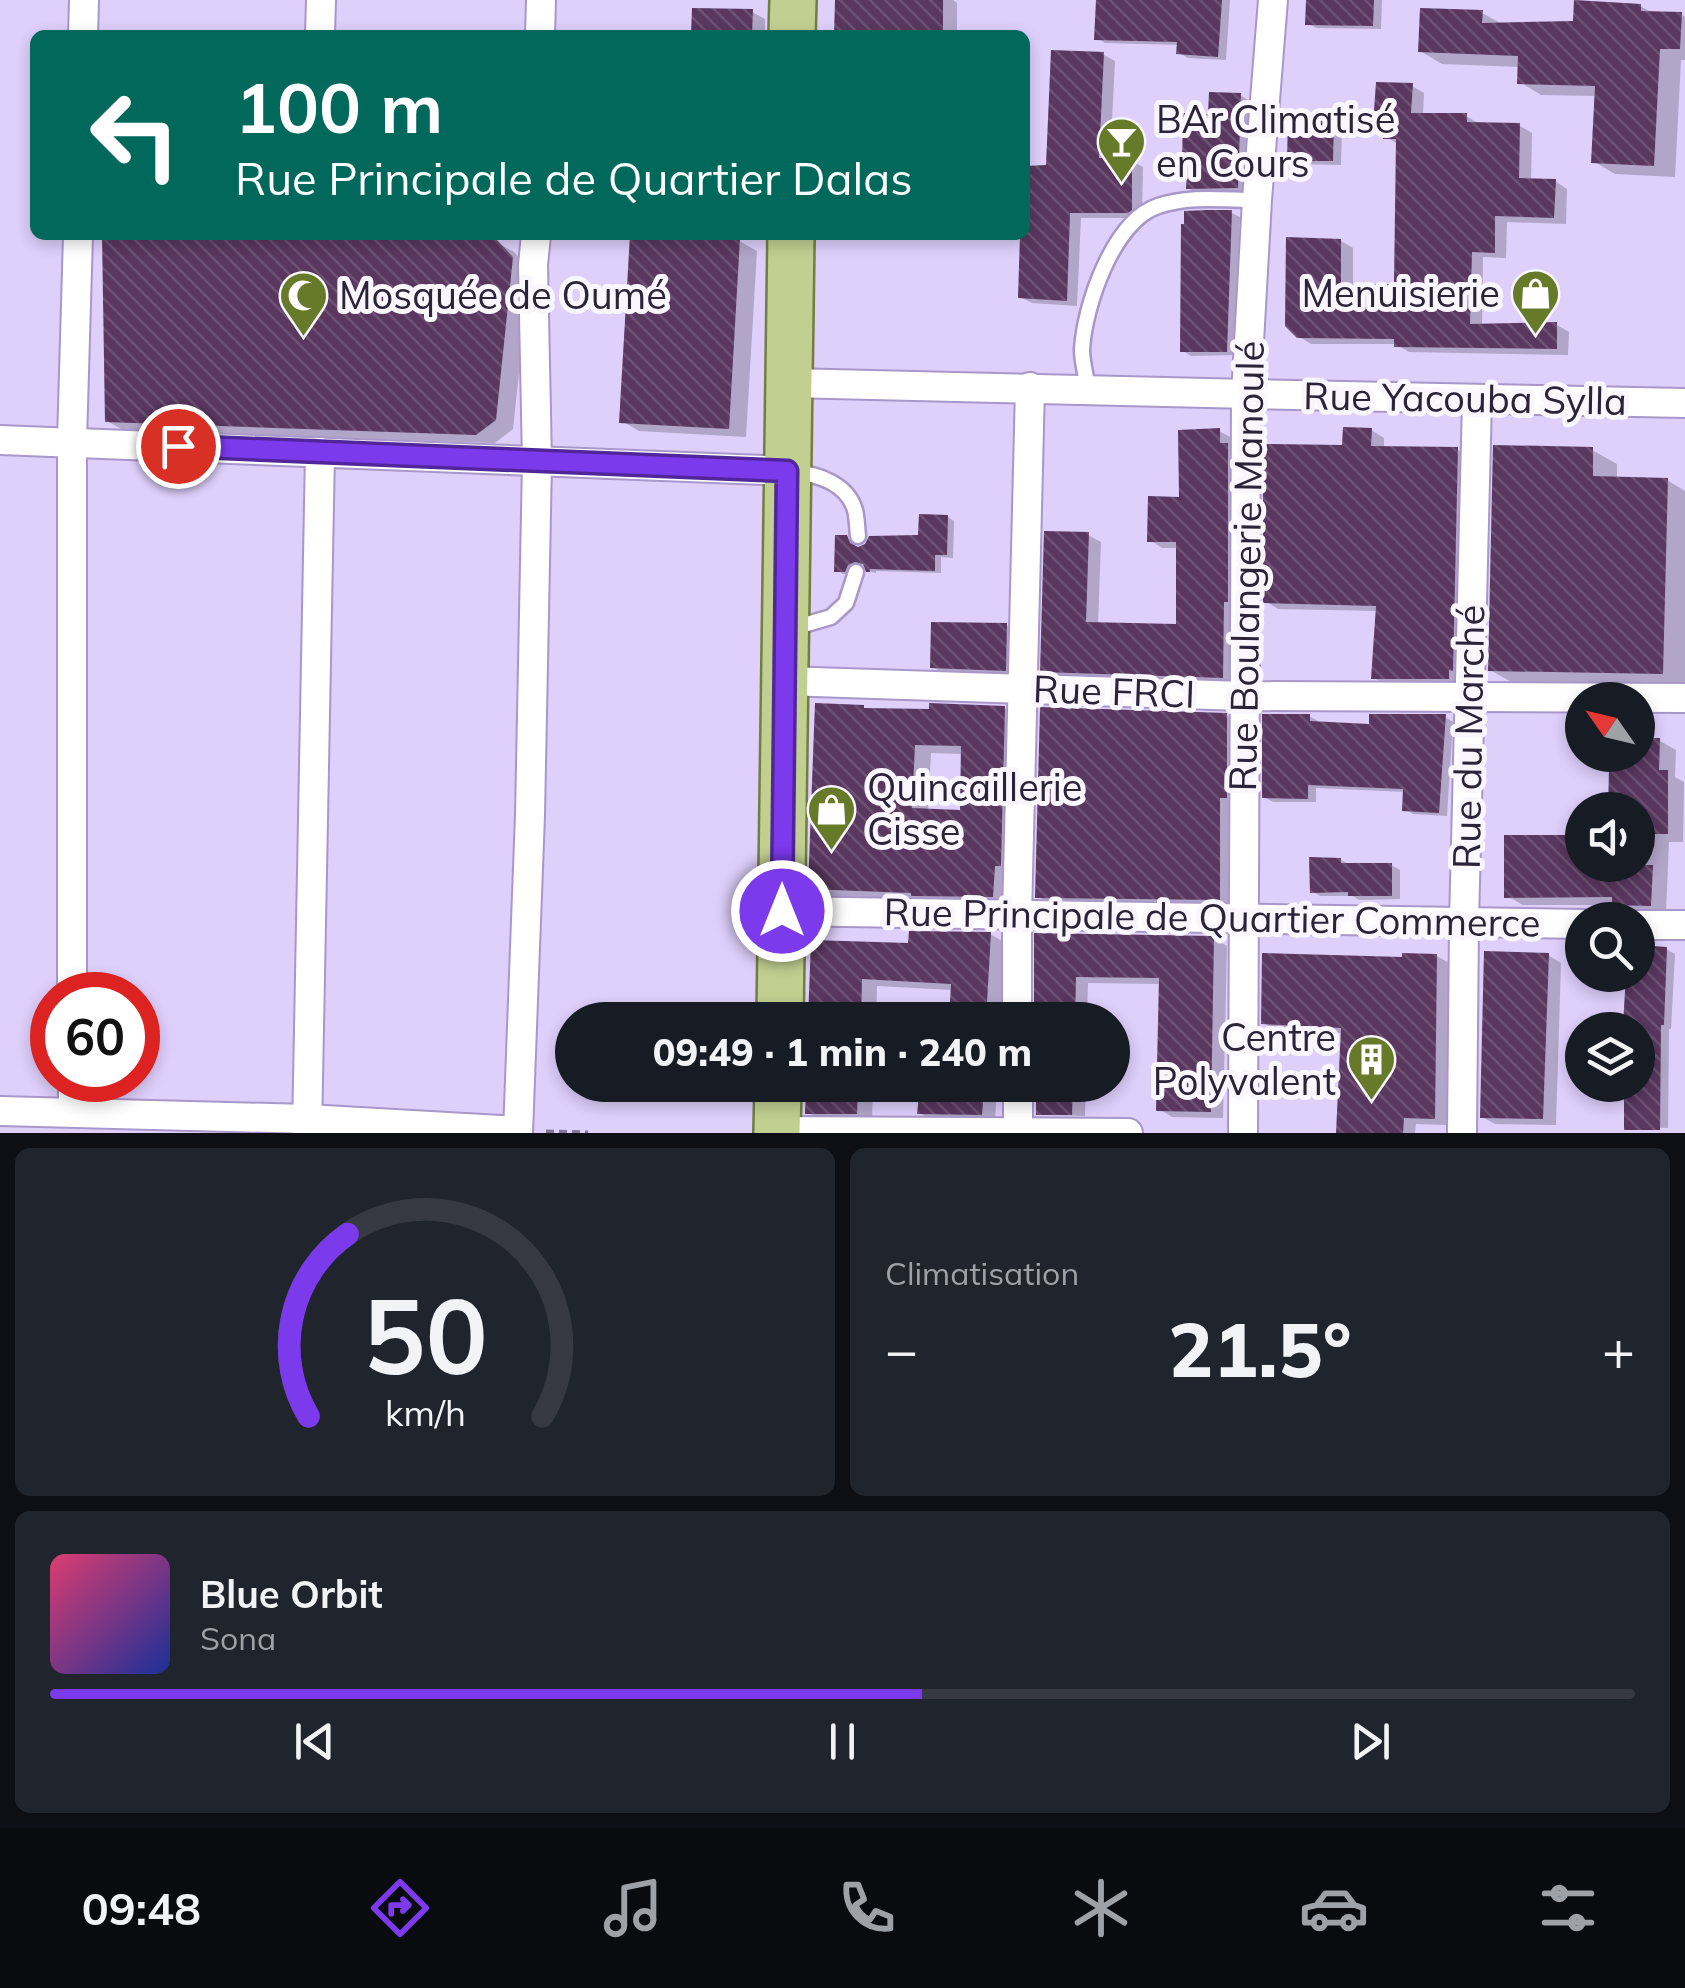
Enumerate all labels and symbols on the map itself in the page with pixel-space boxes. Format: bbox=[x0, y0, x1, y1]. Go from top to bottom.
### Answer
place label: BAr Climatisé en Cours bbox=[1156, 95, 1395, 187]
bar icon: BAr Climatisé en Cours bbox=[1095, 116, 1147, 184]
shop icon: Menuisierie bbox=[1509, 268, 1561, 336]
place label: Menuisierie bbox=[1301, 269, 1500, 317]
mosque icon: Mosquée de Oumé bbox=[278, 270, 330, 338]
place label: Mosquée de Oumé bbox=[339, 271, 667, 319]
street label: Rue Boulangerie Manoulé bbox=[1218, 340, 1274, 792]
street label: Rue Yacouba Sylla bbox=[1303, 371, 1627, 425]
pin bbox=[136, 404, 221, 489]
street label: Rue du Marché bbox=[1442, 604, 1494, 869]
street label: Rue FRCI bbox=[1032, 664, 1196, 718]
north arrow bbox=[1565, 682, 1655, 772]
place label: Quincaillerie Cisse bbox=[867, 763, 1082, 855]
shop icon: Quincaillerie Cisse bbox=[806, 784, 858, 852]
position arrow bbox=[730, 859, 834, 963]
street label: Rue Principale de Quartier Commerce bbox=[883, 887, 1541, 947]
speed limit sign: 60 bbox=[30, 972, 160, 1102]
place label: Centre Polyvalent bbox=[1153, 1013, 1336, 1105]
building icon: Centre Polyvalent bbox=[1345, 1034, 1397, 1102]

